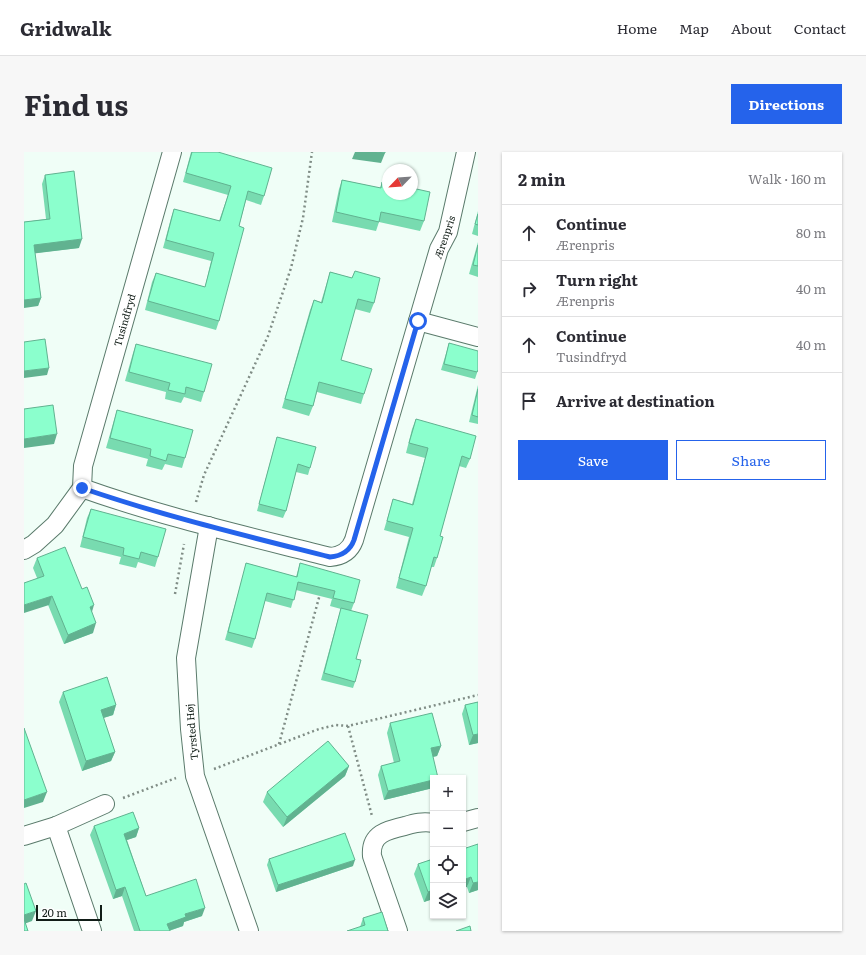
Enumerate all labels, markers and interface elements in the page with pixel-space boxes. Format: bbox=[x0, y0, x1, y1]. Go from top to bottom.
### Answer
text: Gridwalk bbox=[20, 14, 111, 42]
text: Home bbox=[617, 18, 657, 38]
text: Map bbox=[679, 18, 709, 38]
text: About bbox=[731, 18, 772, 38]
text: Contact bbox=[794, 18, 846, 38]
text: Find us bbox=[24, 83, 128, 125]
button: Directions bbox=[731, 84, 842, 124]
north arrow bbox=[382, 164, 418, 200]
text: 2 min bbox=[518, 166, 566, 191]
text: Walk · 160 m bbox=[748, 169, 826, 188]
text: Continue bbox=[556, 212, 626, 235]
street label: Ærenpris bbox=[430, 213, 459, 261]
icon: ahead bbox=[518, 222, 540, 244]
text: 80 m bbox=[796, 223, 826, 242]
text: Ærenpris bbox=[556, 235, 614, 254]
text: Turn right bbox=[556, 268, 638, 291]
icon: right bbox=[518, 278, 540, 300]
text: 40 m bbox=[796, 279, 826, 298]
text: Ærenpris bbox=[556, 291, 614, 310]
street label: Tusindfryd bbox=[109, 292, 139, 348]
route start bbox=[409, 312, 427, 330]
text: Continue bbox=[556, 324, 626, 347]
icon: ahead bbox=[518, 334, 540, 356]
text: 40 m bbox=[796, 335, 826, 354]
text: Tusindfryd bbox=[556, 347, 627, 366]
text: Arrive at destination bbox=[556, 389, 715, 412]
icon: arrive bbox=[518, 390, 540, 412]
button: Save bbox=[518, 440, 668, 480]
button: Share bbox=[676, 440, 826, 480]
route end bbox=[73, 479, 91, 497]
street label: Tyrsted Høj bbox=[181, 703, 201, 761]
map controls bbox=[430, 775, 466, 919]
button: + bbox=[430, 775, 466, 811]
button: − bbox=[430, 811, 466, 847]
button: locate bbox=[430, 847, 466, 883]
button: layers bbox=[430, 883, 466, 919]
scale bar bbox=[36, 903, 102, 922]
text: 20 m bbox=[42, 904, 67, 920]

